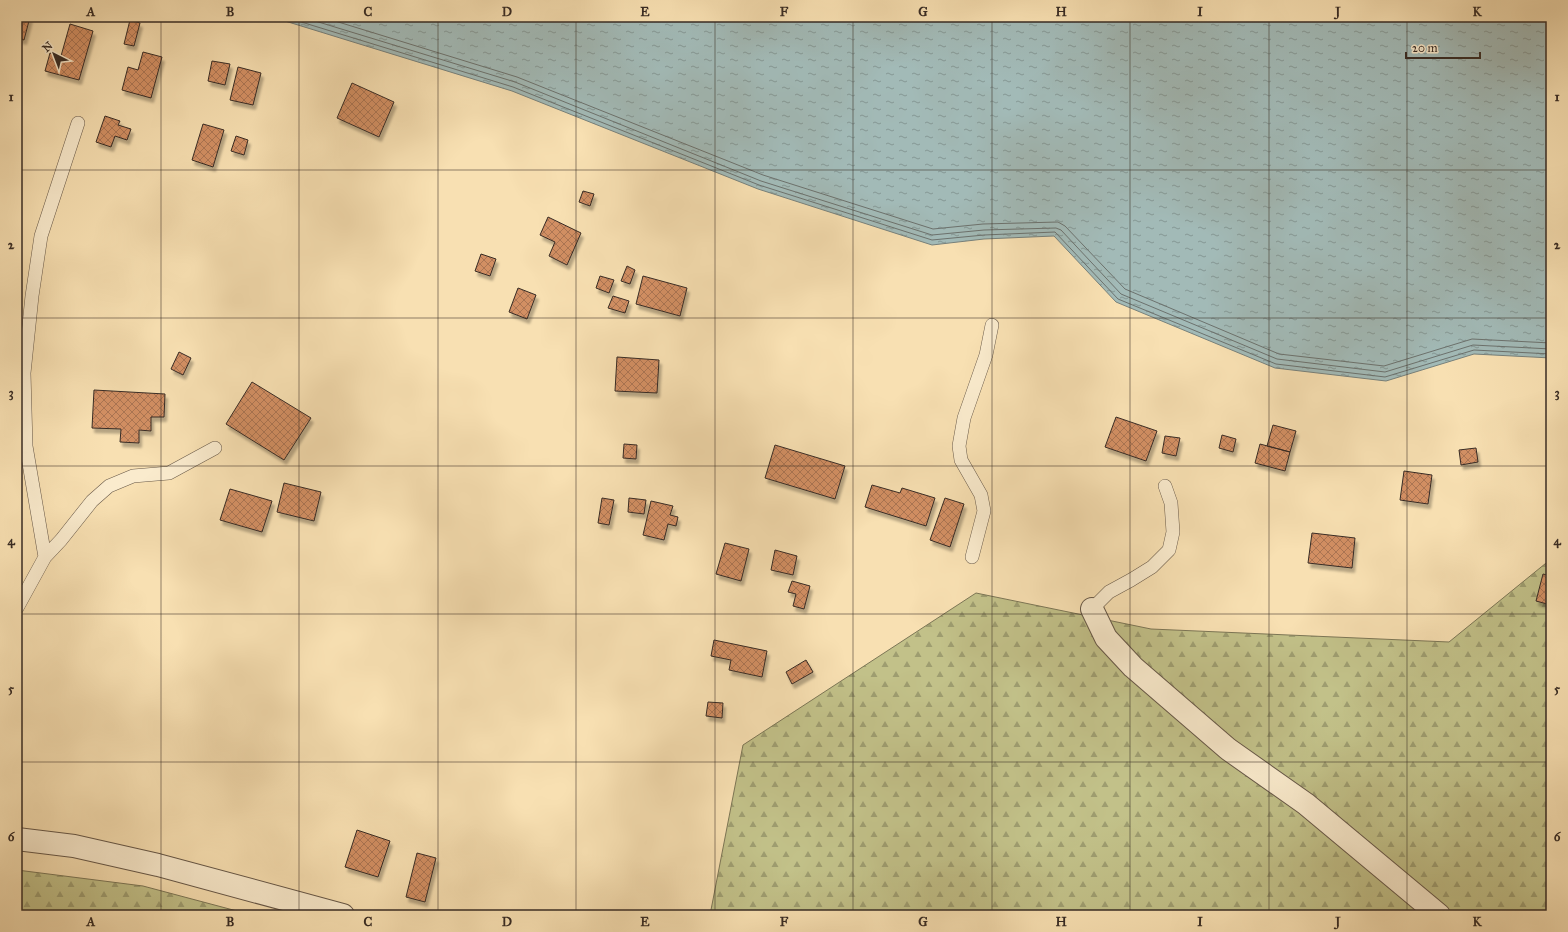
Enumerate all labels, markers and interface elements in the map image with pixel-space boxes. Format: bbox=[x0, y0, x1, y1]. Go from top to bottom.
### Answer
text: A bbox=[86, 4, 96, 20]
text: B bbox=[226, 4, 235, 20]
text: C bbox=[364, 4, 373, 20]
text: D bbox=[502, 4, 512, 20]
text: E bbox=[640, 4, 650, 20]
text: F bbox=[780, 4, 789, 20]
text: G bbox=[918, 4, 928, 20]
text: H bbox=[1055, 4, 1067, 20]
text: I bbox=[1197, 4, 1203, 20]
text: J bbox=[1333, 4, 1341, 20]
text: K bbox=[1472, 4, 1482, 20]
north arrow bbox=[34, 34, 74, 74]
scale bar bbox=[1406, 34, 1480, 60]
text: N bbox=[40, 39, 56, 55]
text: 20 m bbox=[1412, 41, 1438, 55]
text: 1 bbox=[8, 89, 14, 105]
text: 1 bbox=[1554, 89, 1560, 105]
text: 2 bbox=[8, 237, 15, 253]
text: 2 bbox=[1554, 237, 1561, 253]
text: 3 bbox=[8, 385, 14, 401]
text: 3 bbox=[1554, 385, 1560, 401]
text: 4 bbox=[7, 533, 15, 549]
text: 4 bbox=[1553, 533, 1561, 549]
text: 5 bbox=[8, 681, 15, 697]
text: 5 bbox=[1554, 681, 1561, 697]
text: 6 bbox=[8, 829, 16, 845]
text: 6 bbox=[1554, 829, 1562, 845]
text: A bbox=[86, 914, 96, 930]
text: B bbox=[226, 914, 235, 930]
text: C bbox=[364, 914, 373, 930]
text: D bbox=[502, 914, 512, 930]
text: E bbox=[640, 914, 650, 930]
text: F bbox=[780, 914, 789, 930]
text: G bbox=[918, 914, 928, 930]
text: H bbox=[1055, 914, 1067, 930]
text: I bbox=[1197, 914, 1203, 930]
text: J bbox=[1333, 914, 1341, 930]
text: K bbox=[1472, 914, 1482, 930]

